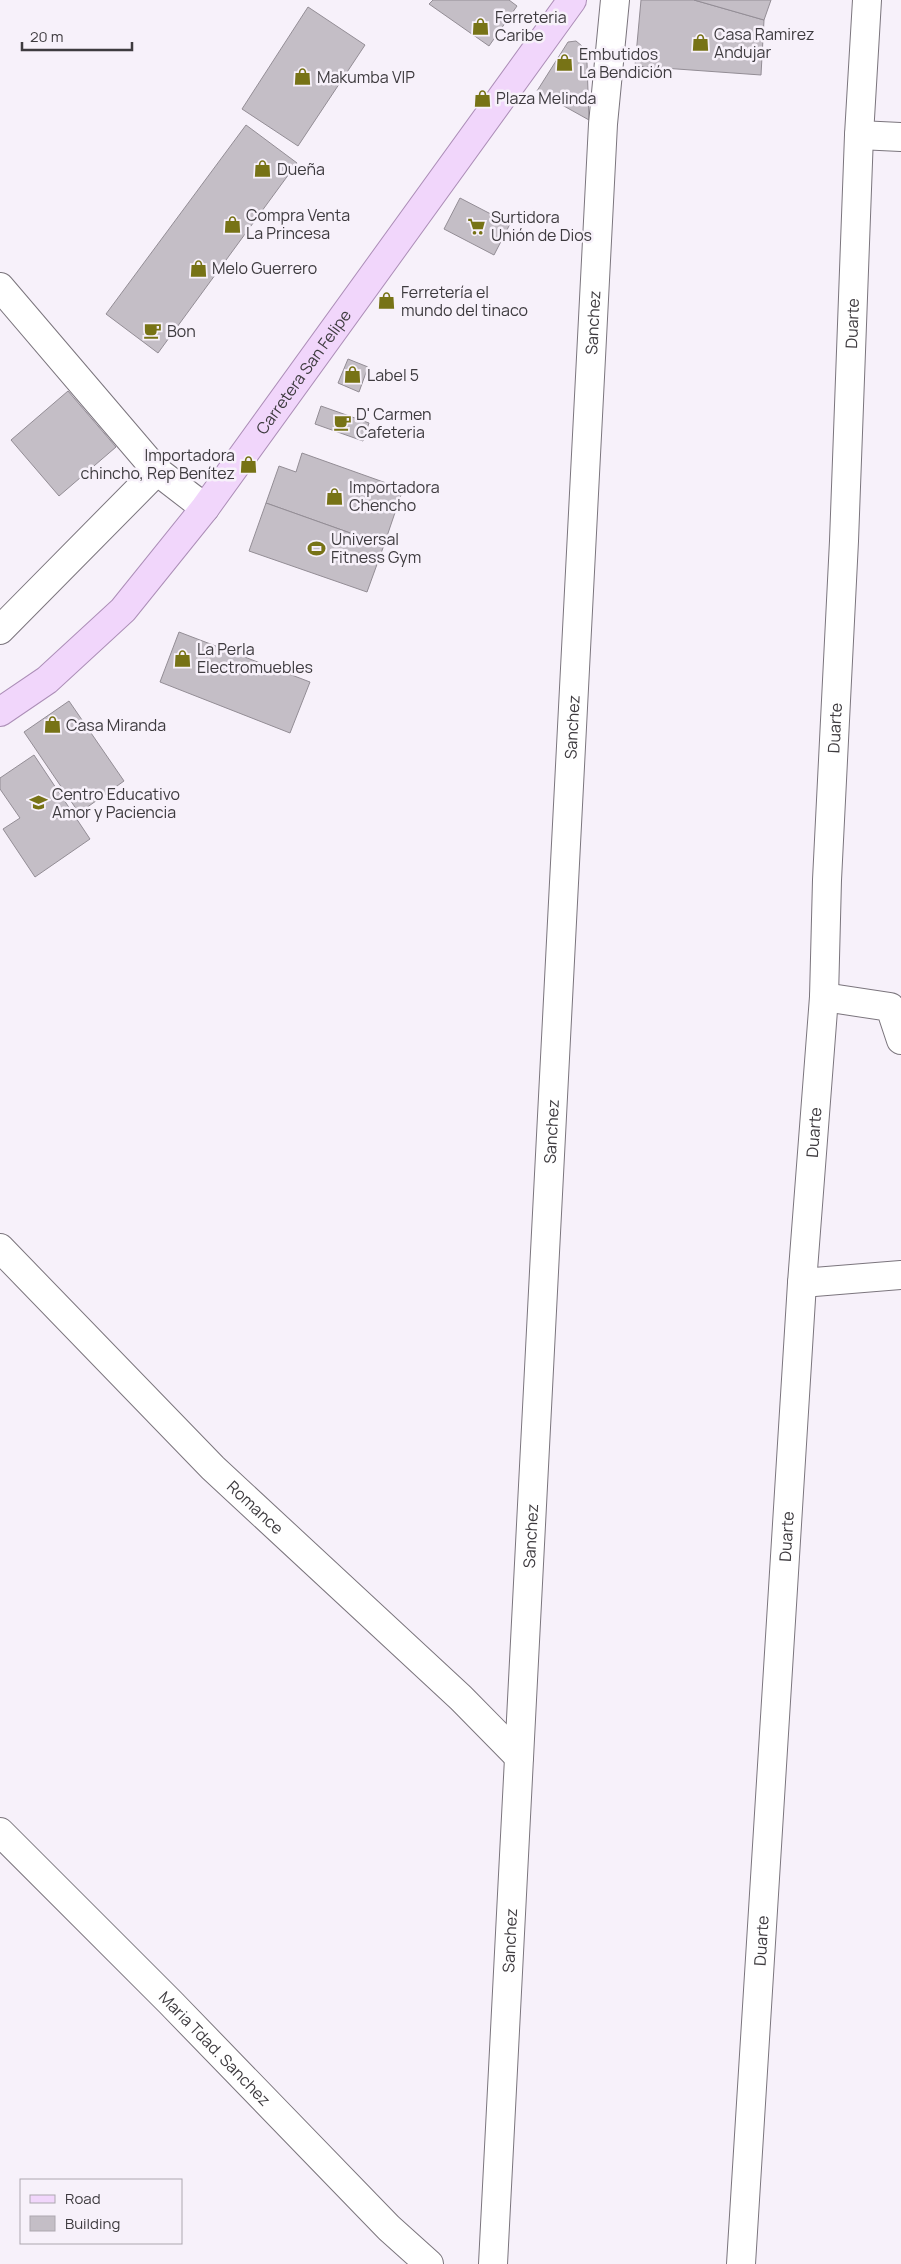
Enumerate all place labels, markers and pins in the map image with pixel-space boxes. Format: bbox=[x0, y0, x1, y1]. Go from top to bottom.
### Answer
place label: Ferreteria Caribe bbox=[495, 6, 567, 46]
shop icon: Ferreteria Caribe bbox=[471, 16, 491, 36]
place label: Casa Ramirez Andujar bbox=[714, 23, 815, 63]
shop icon: Casa Ramirez Andujar bbox=[690, 33, 710, 53]
place label: Embutidos La Bendición bbox=[579, 43, 672, 83]
shop icon: Embutidos La Bendición bbox=[555, 53, 575, 73]
place label: Makumba VIP bbox=[317, 66, 415, 88]
shop icon: Makumba VIP bbox=[293, 67, 313, 87]
place label: Plaza Melinda bbox=[496, 87, 596, 109]
shop icon: Plaza Melinda bbox=[472, 88, 492, 108]
place label: Dueña bbox=[277, 158, 325, 180]
shop icon: Dueña bbox=[253, 159, 273, 179]
place label: Compra Venta La Princesa bbox=[246, 204, 350, 244]
place label: Surtidora Unión de Dios bbox=[491, 206, 592, 246]
shop icon: Compra Venta La Princesa bbox=[222, 214, 242, 234]
supermarket icon: Surtidora Unión de Dios bbox=[467, 216, 487, 236]
place label: Melo Guerrero bbox=[212, 257, 317, 279]
shop icon: Melo Guerrero bbox=[188, 258, 208, 278]
place label: Ferretería el mundo del tinaco bbox=[401, 281, 528, 321]
shop icon: Ferretería el mundo del tinaco bbox=[377, 291, 397, 311]
place label: Bon bbox=[167, 320, 196, 342]
cafe icon: Bon bbox=[143, 321, 163, 341]
place label: Label 5 bbox=[367, 364, 419, 386]
shop icon: Label 5 bbox=[343, 365, 363, 385]
place label: D' Carmen Cafeteria bbox=[356, 403, 432, 443]
cafe icon: D' Carmen Cafeteria bbox=[332, 413, 352, 433]
place label: Importadora chincho, Rep Benítez bbox=[81, 444, 235, 484]
shop icon: Importadora chincho, Rep Benítez bbox=[239, 454, 259, 474]
place label: Importadora Chencho bbox=[349, 476, 440, 516]
shop icon: Importadora Chencho bbox=[325, 486, 345, 506]
place label: Universal Fitness Gym bbox=[331, 528, 421, 568]
sports icon: Universal Fitness Gym bbox=[307, 538, 327, 558]
place label: La Perla Electromuebles bbox=[197, 638, 313, 678]
shop icon: La Perla Electromuebles bbox=[173, 648, 193, 668]
place label: Casa Miranda bbox=[66, 714, 166, 736]
shop icon: Casa Miranda bbox=[42, 715, 62, 735]
place label: Centro Educativo Amor y Paciencia bbox=[52, 783, 180, 823]
school or university icon: Centro Educativo Amor y Paciencia bbox=[28, 793, 48, 813]

